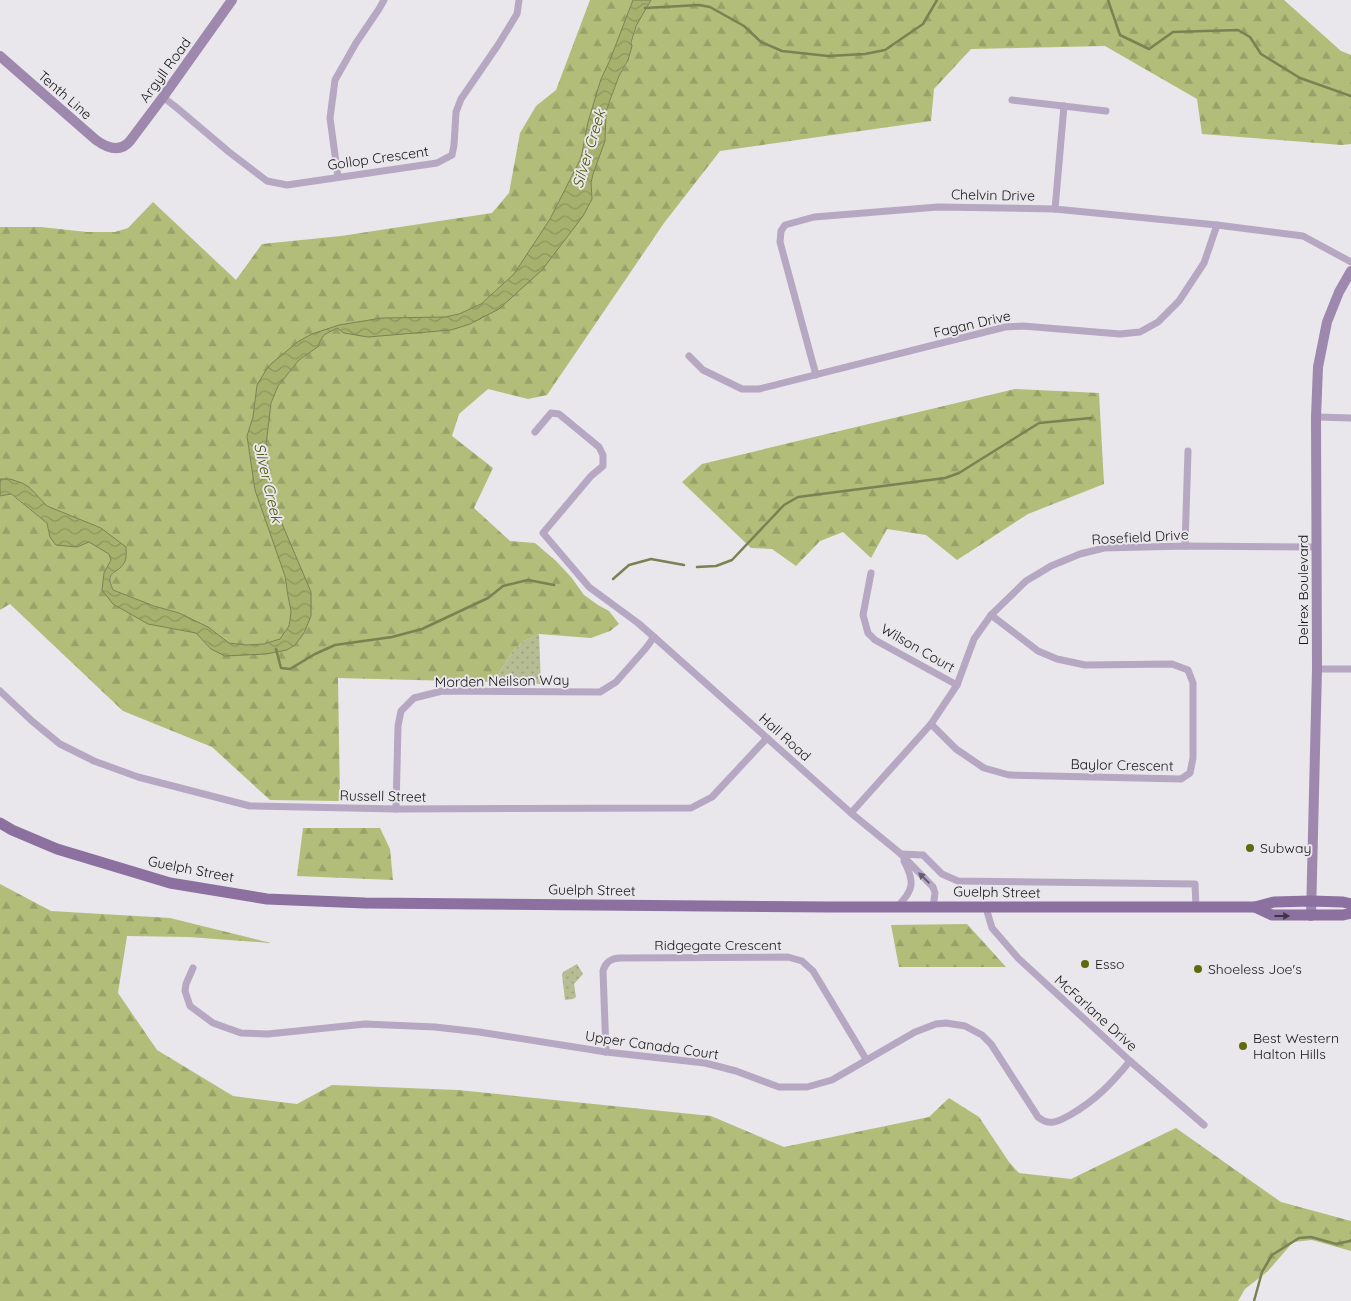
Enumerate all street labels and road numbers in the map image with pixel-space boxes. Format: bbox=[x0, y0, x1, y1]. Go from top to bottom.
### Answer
street label: Argyll Road bbox=[135, 34, 195, 106]
street label: Tenth Line bbox=[34, 67, 96, 123]
street label: Gollop Crescent bbox=[326, 142, 430, 174]
street label: Chelvin Drive bbox=[951, 185, 1035, 205]
street label: Fagan Drive bbox=[932, 306, 1013, 342]
street label: Rosefield Drive bbox=[1091, 525, 1189, 549]
street label: Delrex Boulevard bbox=[1294, 535, 1312, 645]
street label: Wilson Court bbox=[878, 620, 958, 677]
street label: Morden Neilson Way bbox=[435, 671, 569, 691]
street label: Hall Road bbox=[755, 709, 815, 765]
street label: Baylor Crescent bbox=[1070, 755, 1174, 775]
street label: Russell Street bbox=[339, 786, 427, 806]
street label: Guelph Street bbox=[146, 852, 236, 886]
street label: Guelph Street bbox=[548, 880, 636, 900]
street label: Guelph Street bbox=[953, 882, 1041, 902]
street label: Ridgegate Crescent bbox=[654, 936, 782, 954]
street label: McFarlane Drive bbox=[1051, 971, 1141, 1055]
street label: Upper Canada Court bbox=[584, 1027, 720, 1063]

